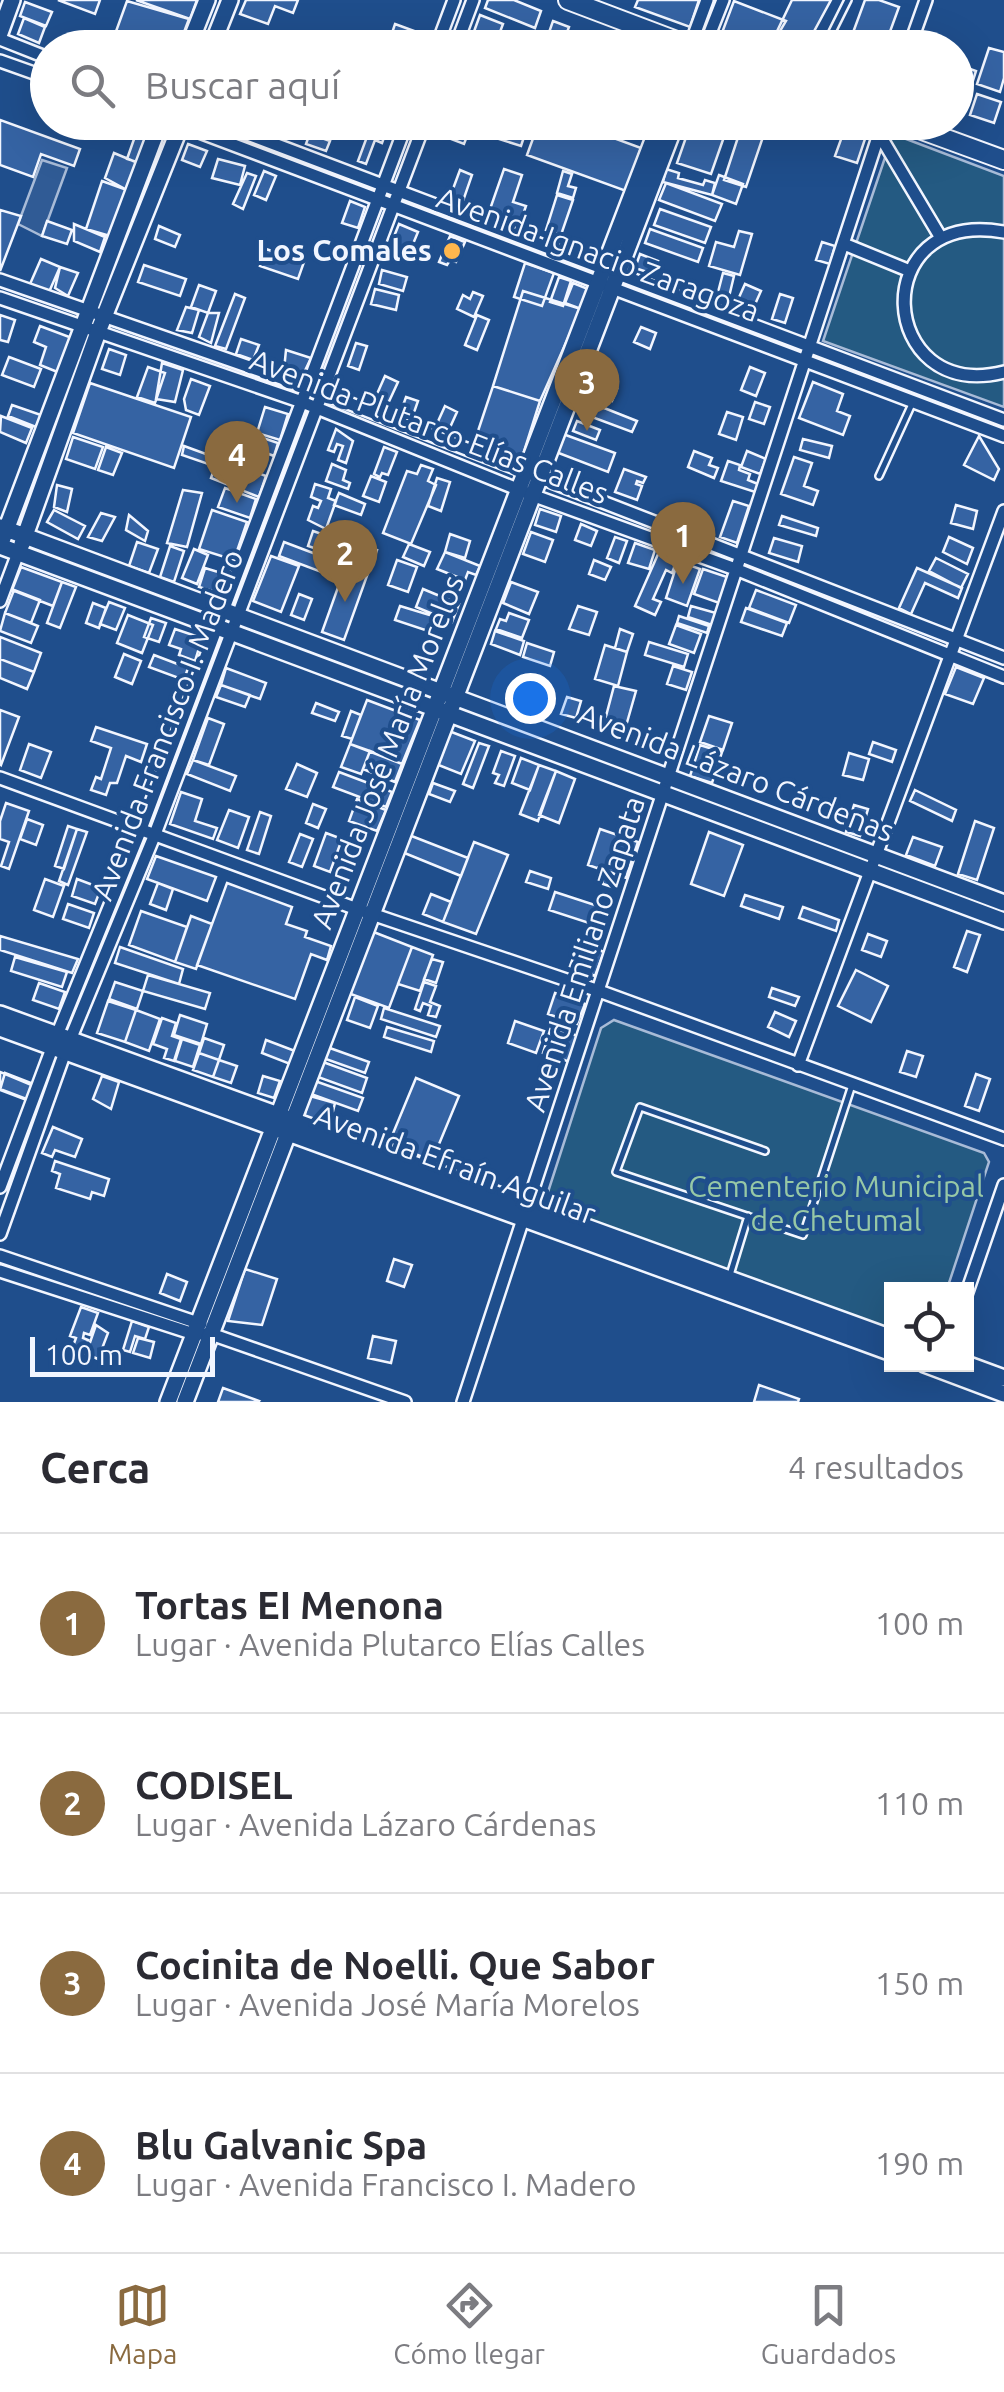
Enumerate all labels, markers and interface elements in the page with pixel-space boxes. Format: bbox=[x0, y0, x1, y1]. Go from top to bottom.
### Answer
search box bbox=[30, 30, 974, 140]
icon: search bbox=[65, 58, 120, 113]
text: Buscar aquí bbox=[145, 64, 340, 106]
street label: Avenida Ignacio Zaragoza bbox=[433, 180, 764, 328]
place label: Los Comales bbox=[257, 233, 432, 267]
marker: Los Comales bbox=[441, 240, 463, 262]
street label: Avenida Plutarco Elías Calles bbox=[246, 342, 613, 510]
pin: 3 bbox=[554, 348, 620, 431]
pin: 4 bbox=[204, 420, 270, 503]
pin: 1 bbox=[650, 502, 716, 584]
pin: 2 bbox=[312, 520, 378, 602]
street label: Avenida Francisco I. Madero bbox=[84, 545, 250, 905]
street label: Avenida José María Morelos bbox=[304, 570, 470, 933]
your location bbox=[505, 673, 556, 724]
street label: Avenida Lázaro Cárdenas bbox=[574, 696, 899, 848]
street label: Avenida Emiliano Zapata bbox=[517, 792, 651, 1115]
street label: Avenida Efraín Aguilar bbox=[310, 1097, 601, 1231]
park label: Cementerio Municipal de Chetumal bbox=[688, 1169, 984, 1237]
map controls bbox=[884, 1282, 974, 1372]
button: locate bbox=[884, 1282, 974, 1372]
scale bar bbox=[30, 1332, 215, 1376]
text: 100 m bbox=[45, 1339, 123, 1370]
text: Cerca bbox=[40, 1444, 150, 1491]
text: 4 resultados bbox=[788, 1449, 964, 1485]
text: Tortas EI Menona bbox=[135, 1584, 444, 1626]
text: 1 bbox=[63, 1605, 82, 1641]
text: 100 m bbox=[875, 1605, 964, 1641]
text: Lugar · Avenida Plutarco Elías Calles bbox=[135, 1626, 645, 1662]
text: CODISEL bbox=[135, 1764, 293, 1806]
text: 2 bbox=[63, 1785, 82, 1821]
text: 110 m bbox=[875, 1785, 964, 1821]
text: Lugar · Avenida Lázaro Cárdenas bbox=[135, 1806, 596, 1842]
text: Cocinita de Noelli. Que Sabor bbox=[135, 1944, 655, 1986]
text: 3 bbox=[63, 1965, 82, 2001]
text: 150 m bbox=[875, 1965, 964, 2001]
text: Lugar · Avenida José María Morelos bbox=[135, 1986, 640, 2022]
text: Blu Galvanic Spa bbox=[135, 2124, 427, 2166]
text: 4 bbox=[63, 2145, 82, 2181]
text: 190 m bbox=[875, 2145, 964, 2181]
text: Lugar · Avenida Francisco I. Madero bbox=[135, 2166, 637, 2202]
tab: Mapa bbox=[108, 2278, 177, 2369]
tab: Cómo llegar bbox=[393, 2278, 545, 2369]
tab: Guardados bbox=[761, 2278, 896, 2369]

